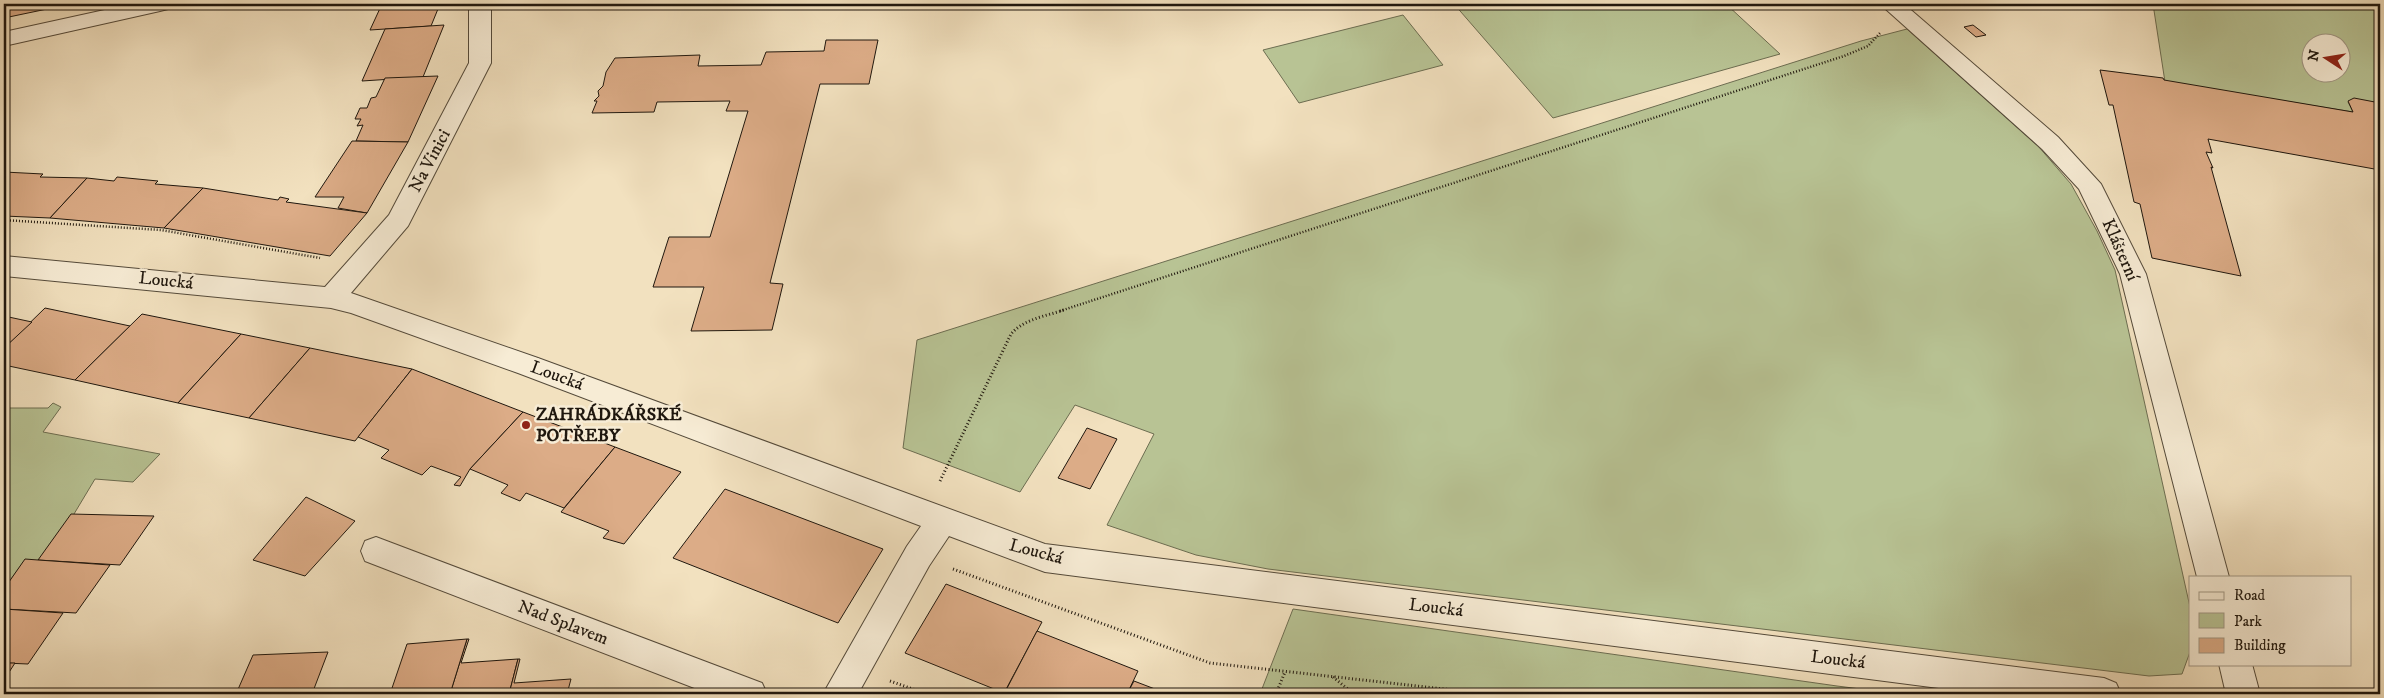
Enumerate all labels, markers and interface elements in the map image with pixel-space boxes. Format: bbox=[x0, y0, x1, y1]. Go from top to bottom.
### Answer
north arrow bbox=[2302, 32, 2352, 82]
text: N bbox=[2304, 48, 2324, 63]
street label: Na Vinici bbox=[404, 126, 456, 196]
street label: Klášterní bbox=[2097, 216, 2144, 286]
street label: Loucká bbox=[138, 267, 195, 295]
street label: Loucká bbox=[528, 356, 587, 396]
place label: ZAHRÁDKÁŘSKÉ POTŘEBY bbox=[536, 403, 682, 447]
marker: ZAHRÁDKÁŘSKÉ POTŘEBY bbox=[520, 419, 532, 431]
street label: Loucká bbox=[1007, 534, 1066, 570]
legend bbox=[2189, 576, 2352, 666]
text: Road bbox=[2234, 586, 2266, 605]
street label: Loucká bbox=[1407, 594, 1465, 622]
street label: Nad Splavem bbox=[515, 596, 611, 650]
text: Park bbox=[2234, 612, 2263, 631]
text: Building bbox=[2234, 636, 2286, 655]
street label: Loucká bbox=[1809, 646, 1867, 674]

